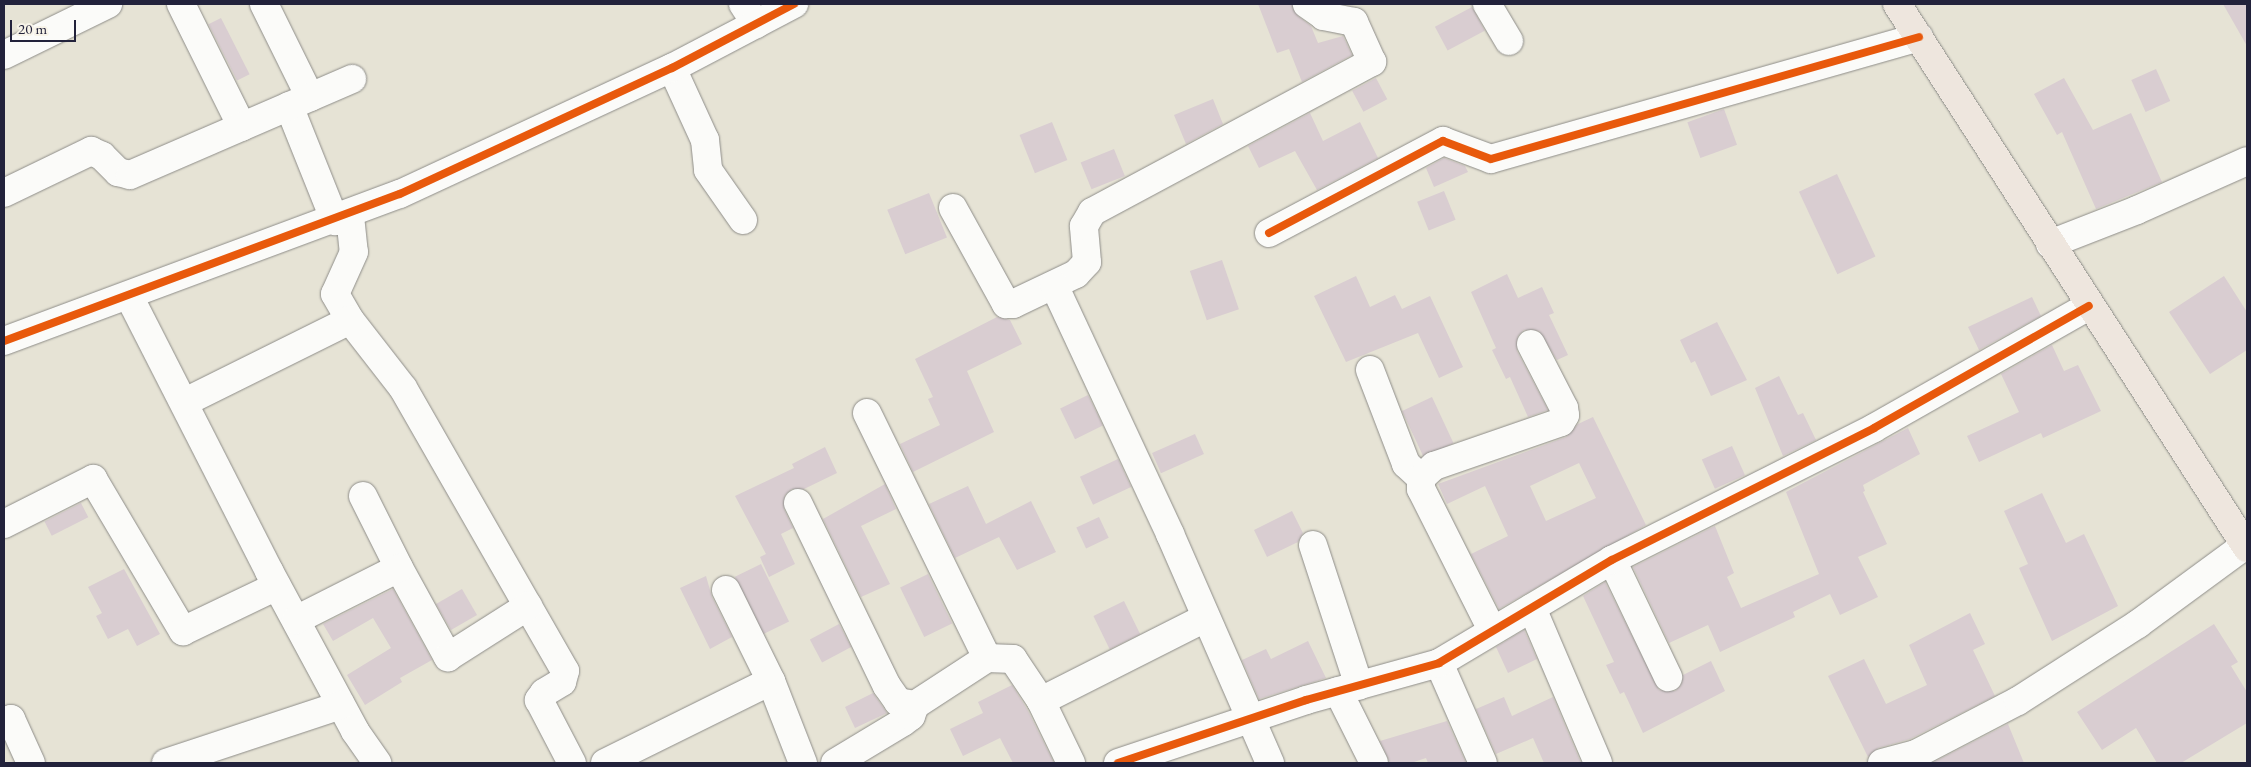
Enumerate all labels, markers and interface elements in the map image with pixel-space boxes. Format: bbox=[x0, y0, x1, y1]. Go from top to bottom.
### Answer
scale bar bbox=[12, 10, 79, 42]
text: 20 m bbox=[18, 19, 47, 38]

